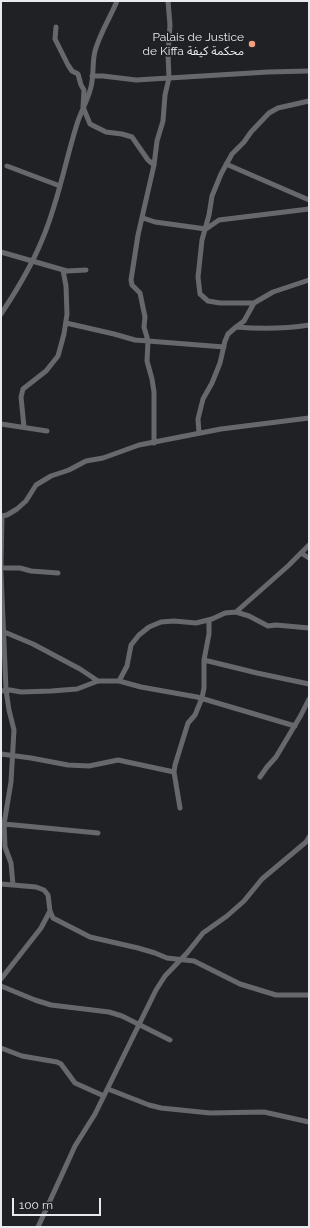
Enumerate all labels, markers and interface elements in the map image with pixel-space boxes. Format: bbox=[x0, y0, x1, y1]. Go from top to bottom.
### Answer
place label: Palais de Justice de Kiffa محكمة كيفة bbox=[142, 30, 244, 58]
marker: Palais de Justice de Kiffa محكمة كيفة bbox=[247, 39, 257, 49]
scale bar bbox=[14, 1190, 103, 1216]
text: 100 m bbox=[19, 1198, 53, 1212]

